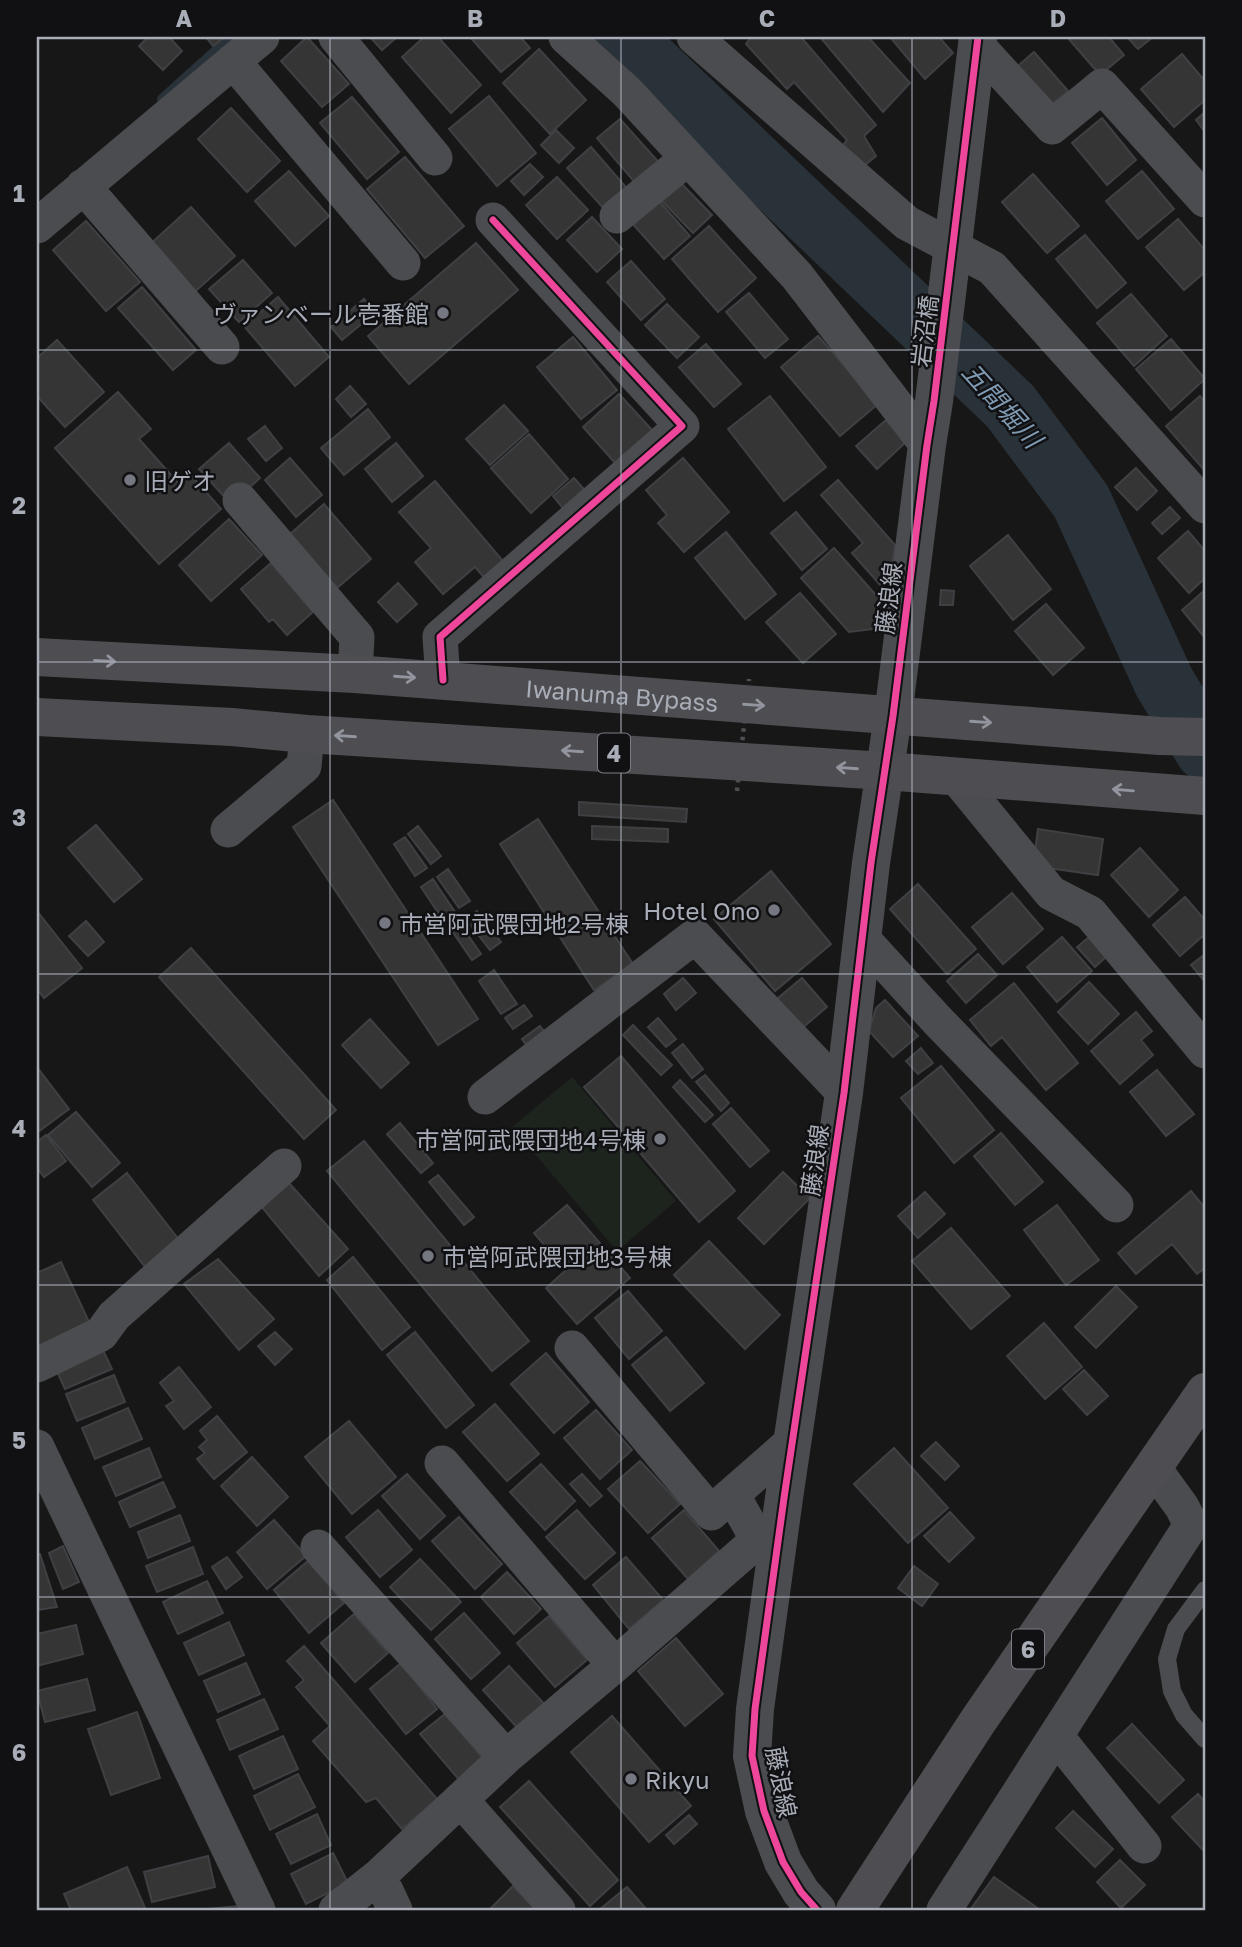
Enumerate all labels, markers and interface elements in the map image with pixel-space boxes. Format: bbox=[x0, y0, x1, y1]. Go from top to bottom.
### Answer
text: A bbox=[176, 4, 193, 32]
text: B bbox=[467, 4, 483, 32]
text: C bbox=[759, 4, 775, 32]
text: D bbox=[1050, 4, 1066, 32]
text: 1 bbox=[13, 179, 25, 207]
street label: 岩沼橋 bbox=[905, 294, 943, 368]
place label: ヴァンベール壱番館 bbox=[213, 299, 429, 328]
marker: ヴァンベール壱番館 bbox=[435, 305, 451, 321]
water label: 五間堀川 bbox=[956, 356, 1050, 456]
place label: 旧ゲオ bbox=[144, 466, 216, 495]
marker: 旧ゲオ bbox=[122, 472, 138, 488]
text: 2 bbox=[12, 491, 26, 519]
street label: 藤浪線 bbox=[869, 561, 907, 635]
one-way arrow bbox=[93, 655, 116, 668]
one-way arrow bbox=[394, 671, 417, 684]
street label: Iwanuma Bypass bbox=[524, 673, 719, 716]
one-way arrow bbox=[743, 699, 765, 712]
one-way arrow bbox=[969, 716, 992, 729]
one-way arrow bbox=[334, 729, 356, 742]
road number: 4 bbox=[598, 734, 630, 772]
one-way arrow bbox=[560, 744, 583, 757]
one-way arrow bbox=[836, 762, 859, 775]
one-way arrow bbox=[1112, 783, 1135, 796]
text: 3 bbox=[12, 803, 26, 831]
place label: Hotel Ono bbox=[643, 896, 760, 925]
marker: Hotel Ono bbox=[766, 902, 782, 918]
place label: 市営阿武隈団地2号棟 bbox=[399, 909, 629, 938]
marker: 市営阿武隈団地2号棟 bbox=[377, 915, 393, 931]
text: 4 bbox=[12, 1114, 26, 1142]
street label: 藤浪線 bbox=[795, 1122, 833, 1198]
place label: 市営阿武隈団地4号棟 bbox=[415, 1125, 646, 1154]
marker: 市営阿武隈団地4号棟 bbox=[652, 1131, 668, 1147]
place label: 市営阿武隈団地3号棟 bbox=[442, 1242, 672, 1271]
marker: 市営阿武隈団地3号棟 bbox=[420, 1248, 436, 1264]
text: 5 bbox=[12, 1426, 26, 1454]
road number: 6 bbox=[1012, 1630, 1044, 1668]
text: 6 bbox=[12, 1738, 26, 1766]
street label: 藤浪線 bbox=[761, 1744, 803, 1820]
place label: Rikyu bbox=[645, 1765, 710, 1794]
marker: Rikyu bbox=[623, 1771, 639, 1787]

